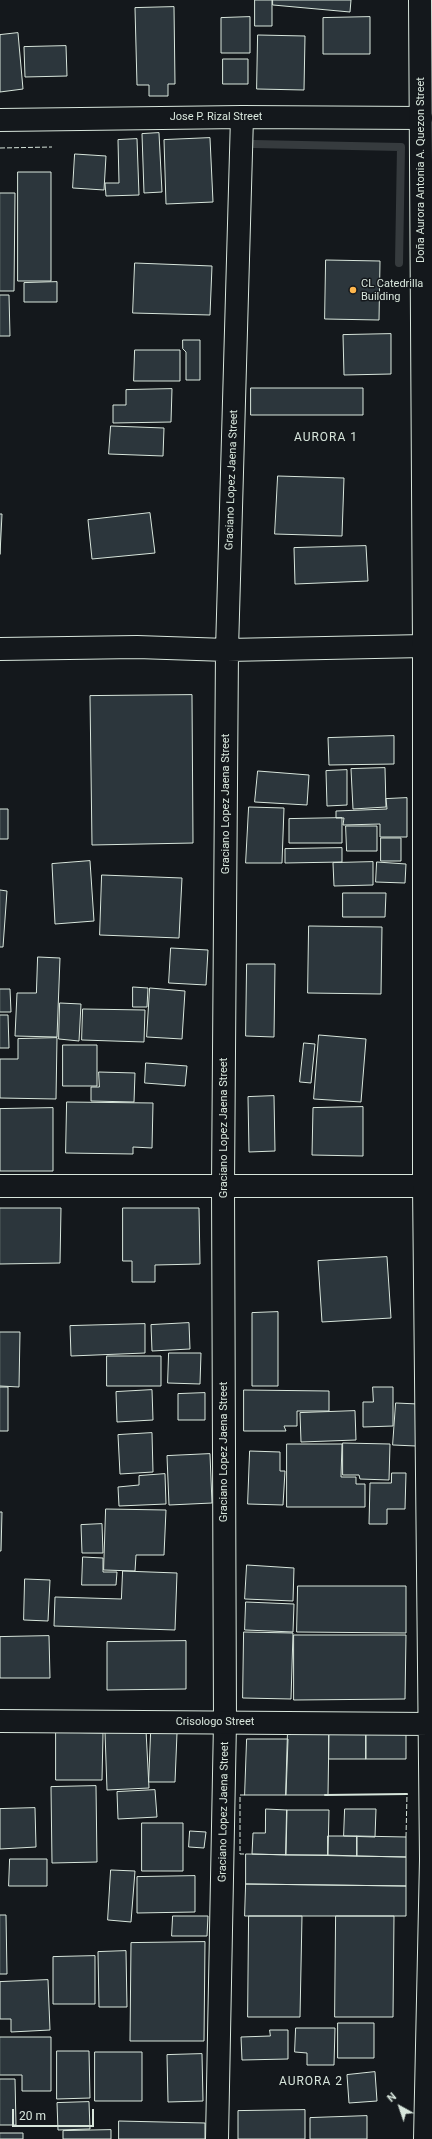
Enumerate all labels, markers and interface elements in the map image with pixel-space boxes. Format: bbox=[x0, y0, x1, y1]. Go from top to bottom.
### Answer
street label: Doña Aurora Antonia A. Quezon Street bbox=[414, 77, 428, 263]
street label: Jose P. Rizal Street bbox=[170, 110, 262, 124]
place label: CL Catedrilla Building bbox=[361, 277, 423, 303]
marker: CL Catedrilla Building bbox=[348, 285, 358, 295]
street label: Graciano Lopez Jaena Street bbox=[223, 410, 241, 550]
district label: AURORA 1 bbox=[294, 431, 358, 445]
street label: Graciano Lopez Jaena Street bbox=[219, 734, 233, 874]
street label: Graciano Lopez Jaena Street bbox=[217, 1058, 231, 1198]
street label: Graciano Lopez Jaena Street bbox=[217, 1382, 231, 1522]
street label: Crisologo Street bbox=[176, 1715, 254, 1729]
street label: Graciano Lopez Jaena Street bbox=[216, 1742, 232, 1882]
district label: AURORA 2 bbox=[279, 2075, 343, 2089]
north arrow bbox=[380, 2087, 420, 2127]
text: N bbox=[385, 2090, 399, 2105]
scale bar bbox=[14, 2101, 96, 2127]
text: 20 m bbox=[19, 2109, 46, 2123]

